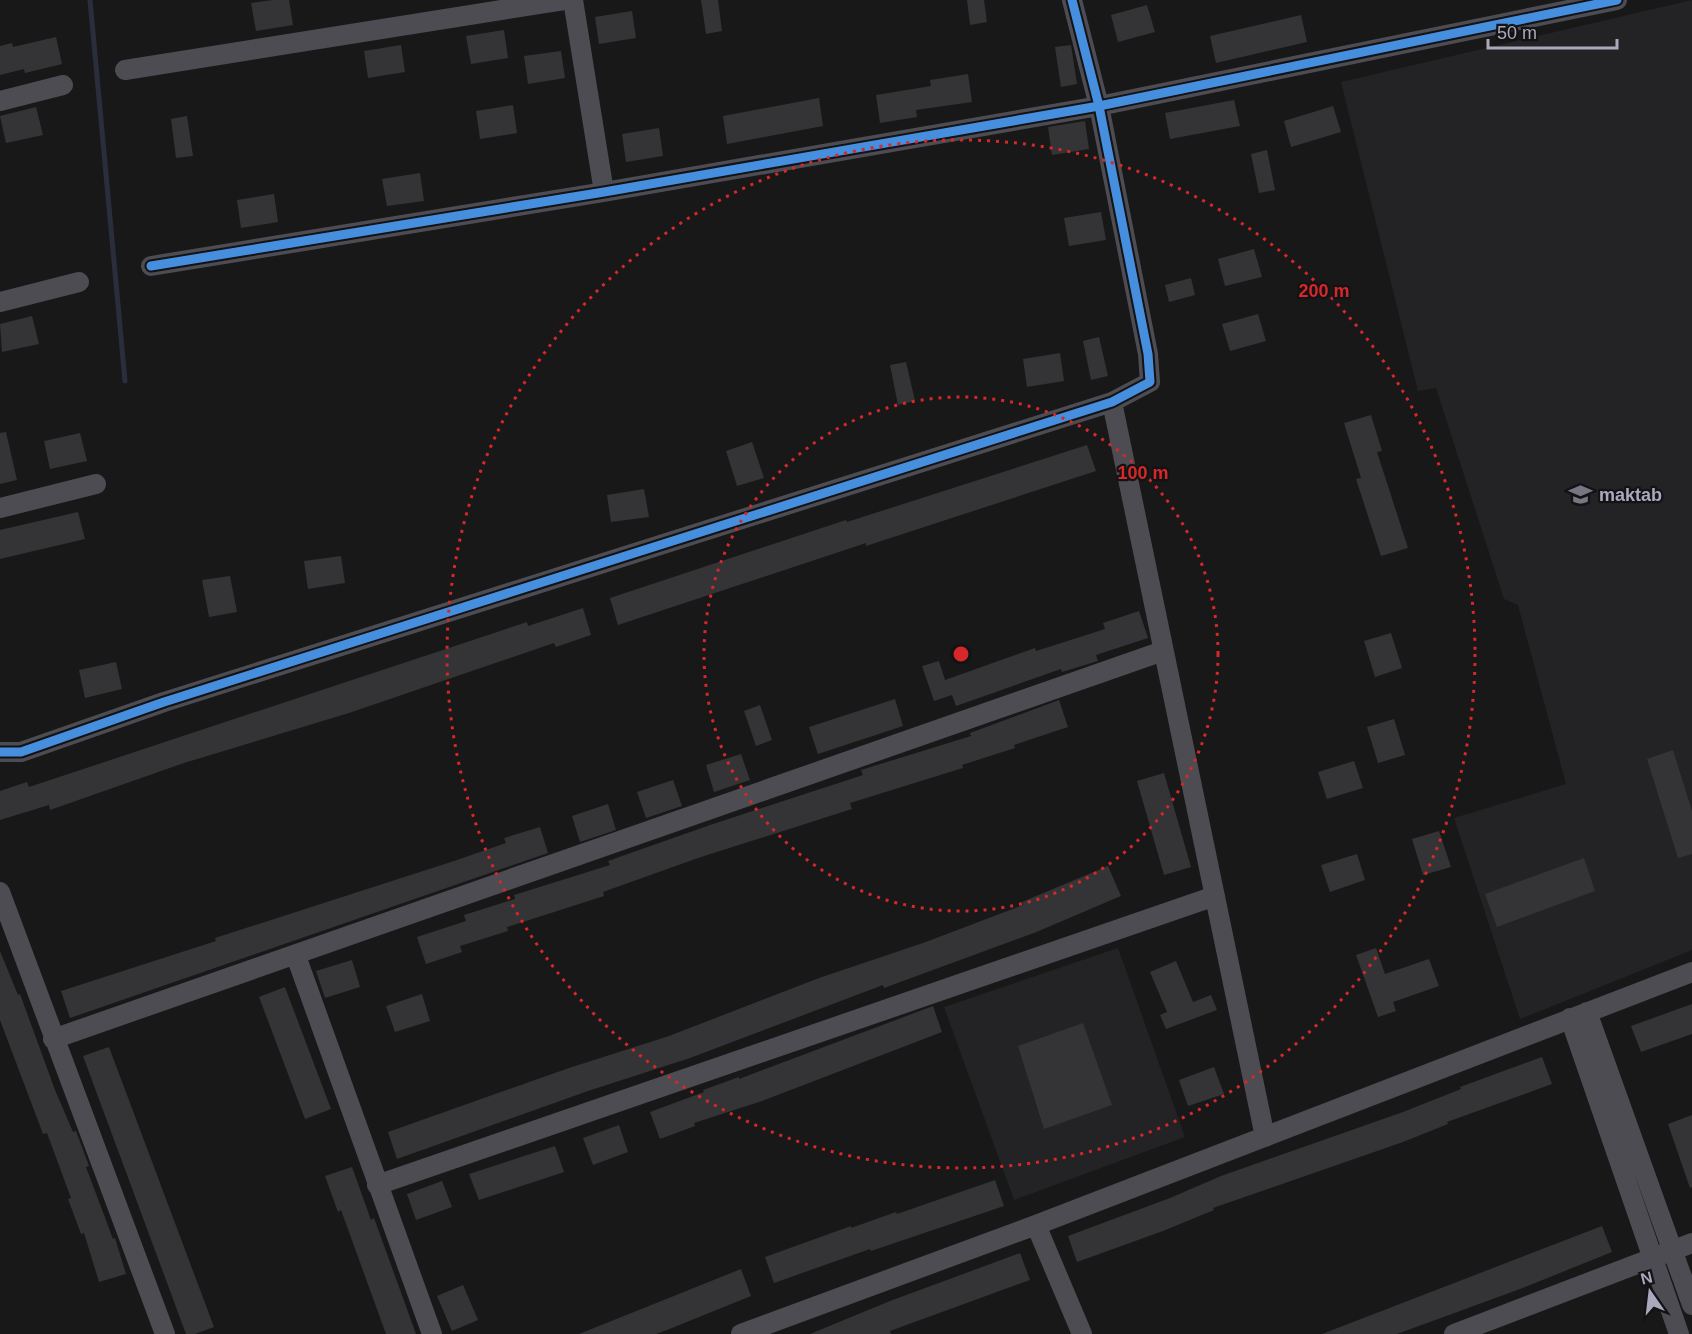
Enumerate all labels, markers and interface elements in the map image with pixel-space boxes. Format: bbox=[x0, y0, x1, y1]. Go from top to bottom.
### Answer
scale bar bbox=[1488, 12, 1617, 50]
text: 50 m bbox=[1497, 23, 1537, 43]
text: 200 m bbox=[1298, 281, 1350, 301]
text: 100 m bbox=[1117, 463, 1169, 483]
school or university icon: maktab bbox=[1568, 482, 1594, 508]
place label: maktab bbox=[1599, 485, 1662, 505]
centre of rings bbox=[951, 644, 971, 664]
north arrow bbox=[1620, 1262, 1680, 1322]
text: N bbox=[1639, 1268, 1654, 1288]

